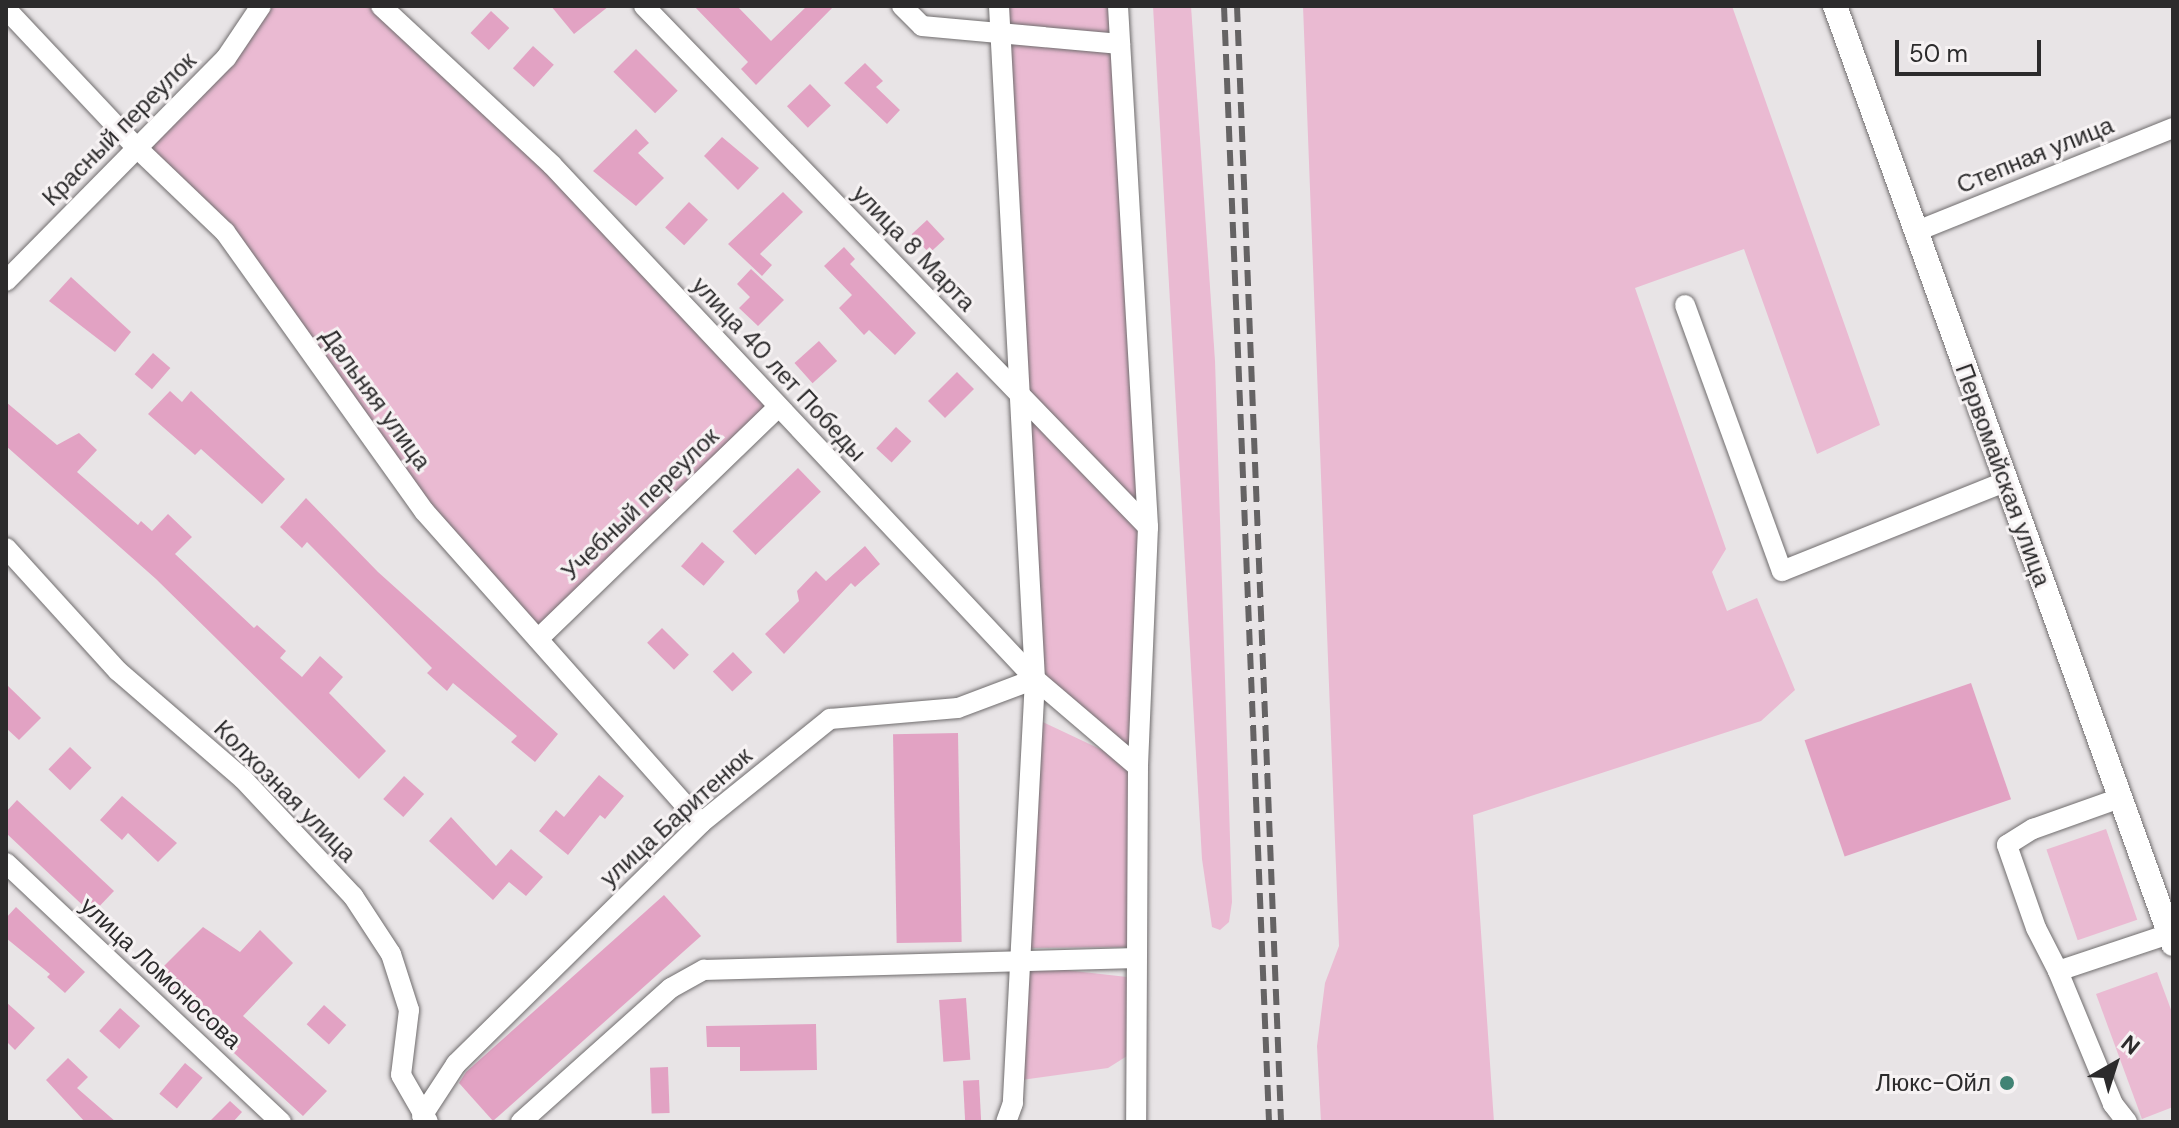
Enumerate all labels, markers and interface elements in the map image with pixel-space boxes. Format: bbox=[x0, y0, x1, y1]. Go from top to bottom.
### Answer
scale bar bbox=[1899, 24, 2045, 74]
text: 50 m bbox=[1909, 38, 1968, 69]
street label: Красный переулок bbox=[36, 46, 202, 212]
street label: Степная улица bbox=[1952, 110, 2118, 200]
street label: улица 8 Марта bbox=[847, 179, 981, 317]
street label: улица 40 лет Победы bbox=[686, 271, 872, 467]
street label: Дальняя улица bbox=[315, 323, 437, 475]
street label: Первомайская улица bbox=[1949, 360, 2057, 590]
street label: Учебный переулок bbox=[555, 422, 725, 586]
street label: Колхозная улица bbox=[208, 714, 362, 868]
street label: улица Баритенюк bbox=[594, 741, 758, 893]
street label: улица Ломоносова bbox=[75, 891, 247, 1055]
north arrow bbox=[2075, 1024, 2155, 1104]
text: N bbox=[2115, 1029, 2146, 1061]
place label: Люкс-Ойл bbox=[1875, 1069, 1991, 1097]
marker: Люкс-Ойл bbox=[1998, 1074, 2016, 1092]

